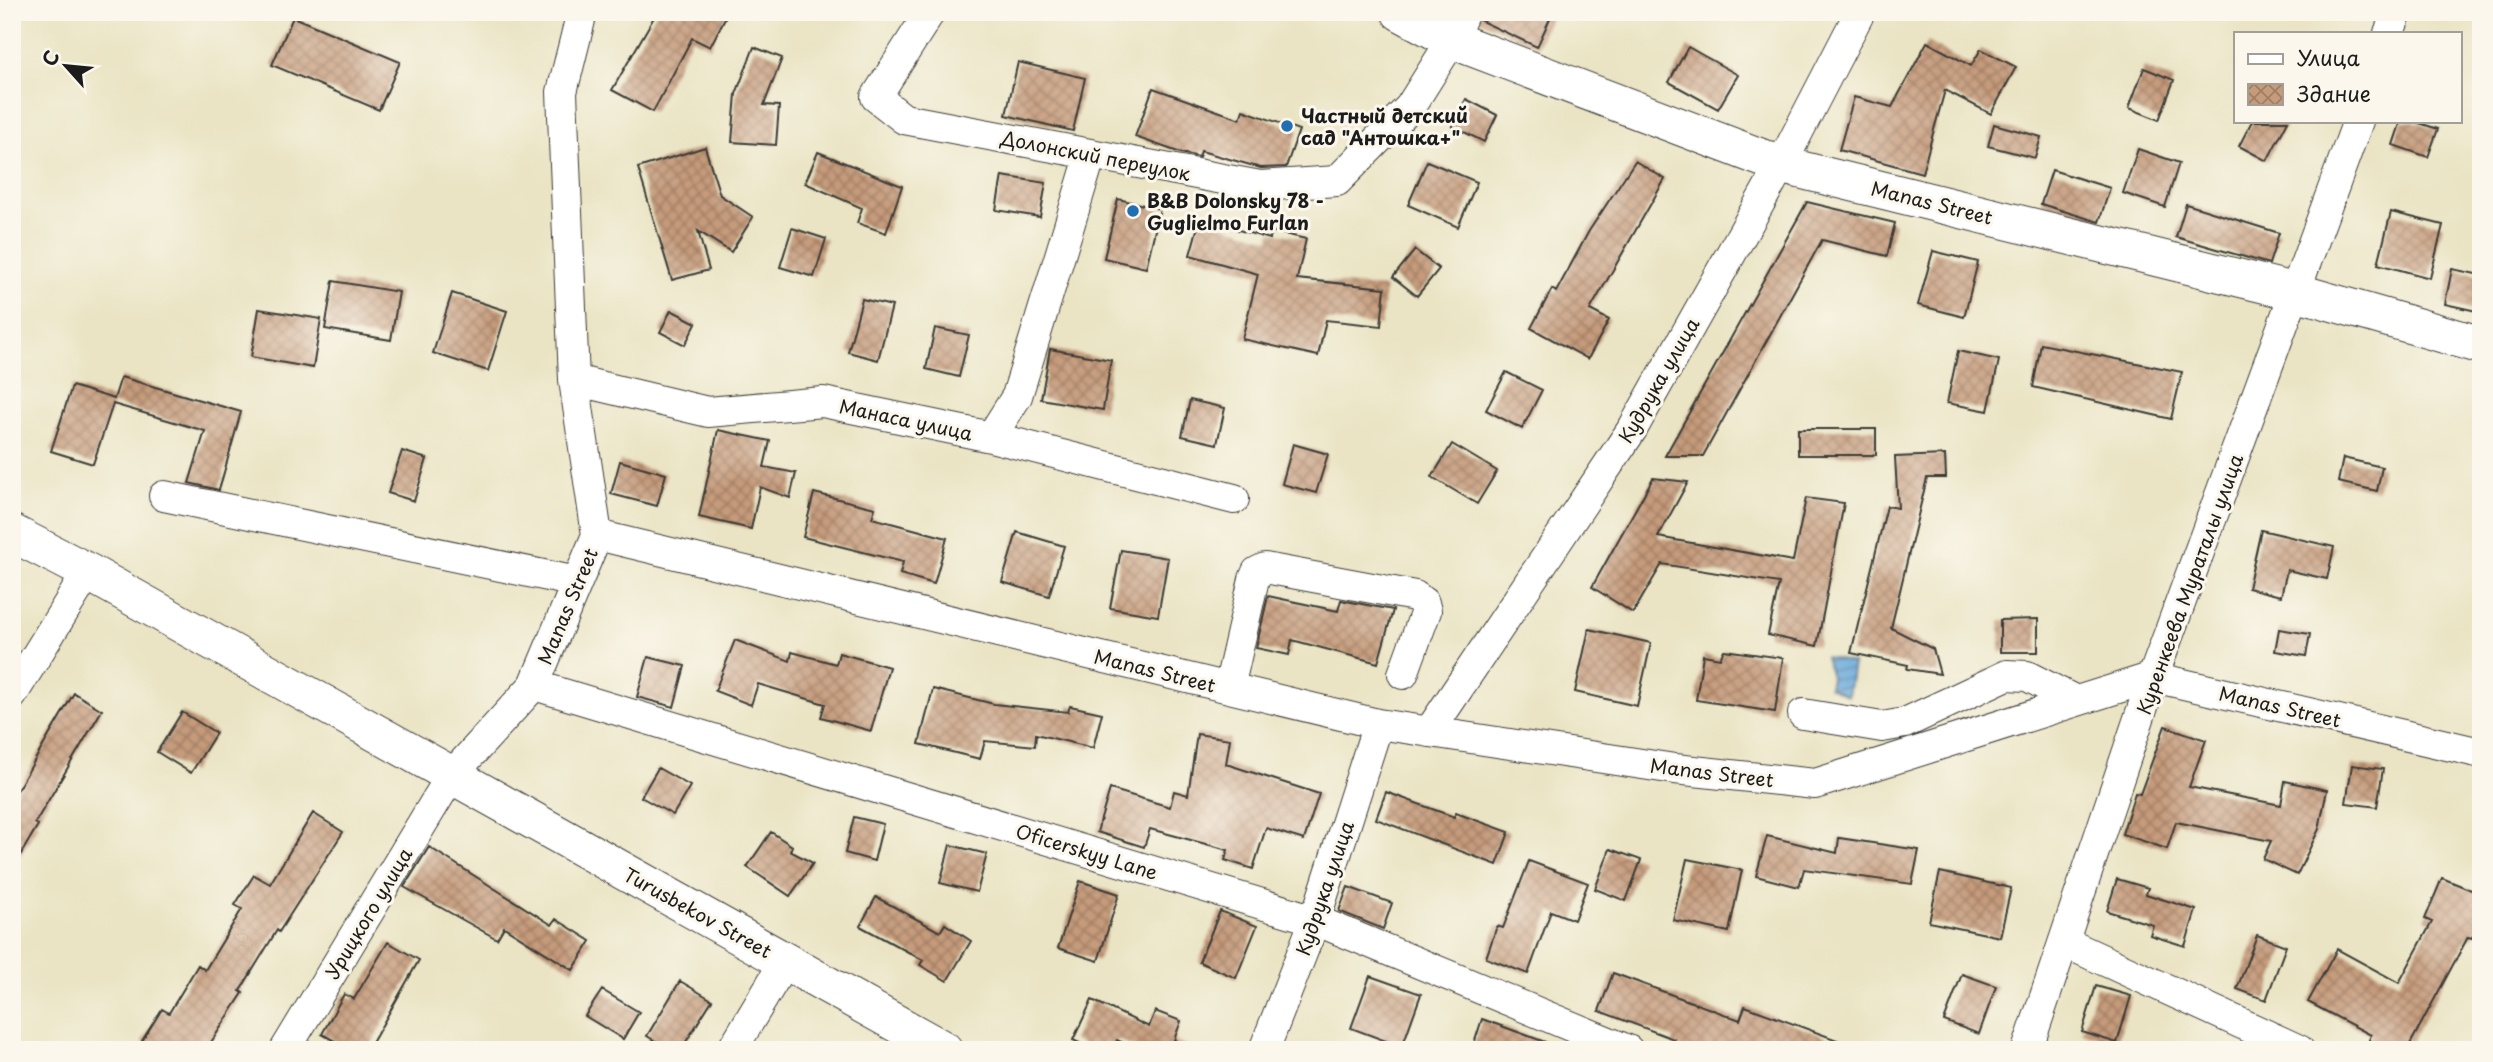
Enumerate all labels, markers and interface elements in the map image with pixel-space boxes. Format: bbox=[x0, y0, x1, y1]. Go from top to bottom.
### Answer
north arrow bbox=[32, 32, 102, 102]
legend bbox=[2234, 32, 2462, 122]
text: Улица bbox=[2297, 41, 2360, 73]
text: С bbox=[34, 45, 66, 71]
text: Здание bbox=[2297, 77, 2371, 109]
place label: Частный детский сад "Антошка+" bbox=[1301, 101, 1468, 151]
marker: Частный детский сад "Антошка+" bbox=[1279, 118, 1295, 134]
street label: Долонский переулок bbox=[998, 123, 1194, 187]
street label: Manas Street bbox=[1868, 173, 1996, 231]
place label: B&B Dolonsky 78 - Guglielmo Furlan bbox=[1147, 186, 1324, 236]
marker: B&B Dolonsky 78 - Guglielmo Furlan bbox=[1125, 203, 1141, 219]
street label: Кудрука улица bbox=[1611, 312, 1705, 448]
street label: Манаса улица bbox=[837, 391, 975, 447]
street label: Куренкеева Мураталы улица bbox=[2129, 450, 2249, 718]
street label: Manas Street bbox=[530, 543, 604, 669]
street label: Manas Street bbox=[1091, 641, 1219, 699]
street label: Manas Street bbox=[2216, 678, 2344, 734]
street label: Manas Street bbox=[1649, 751, 1776, 793]
street label: Oficerskyy Lane bbox=[1013, 816, 1161, 886]
street label: Кудрука улица bbox=[1288, 817, 1360, 959]
street label: Урицкого улица bbox=[318, 842, 418, 984]
street label: Turusbekov Street bbox=[619, 860, 777, 964]

